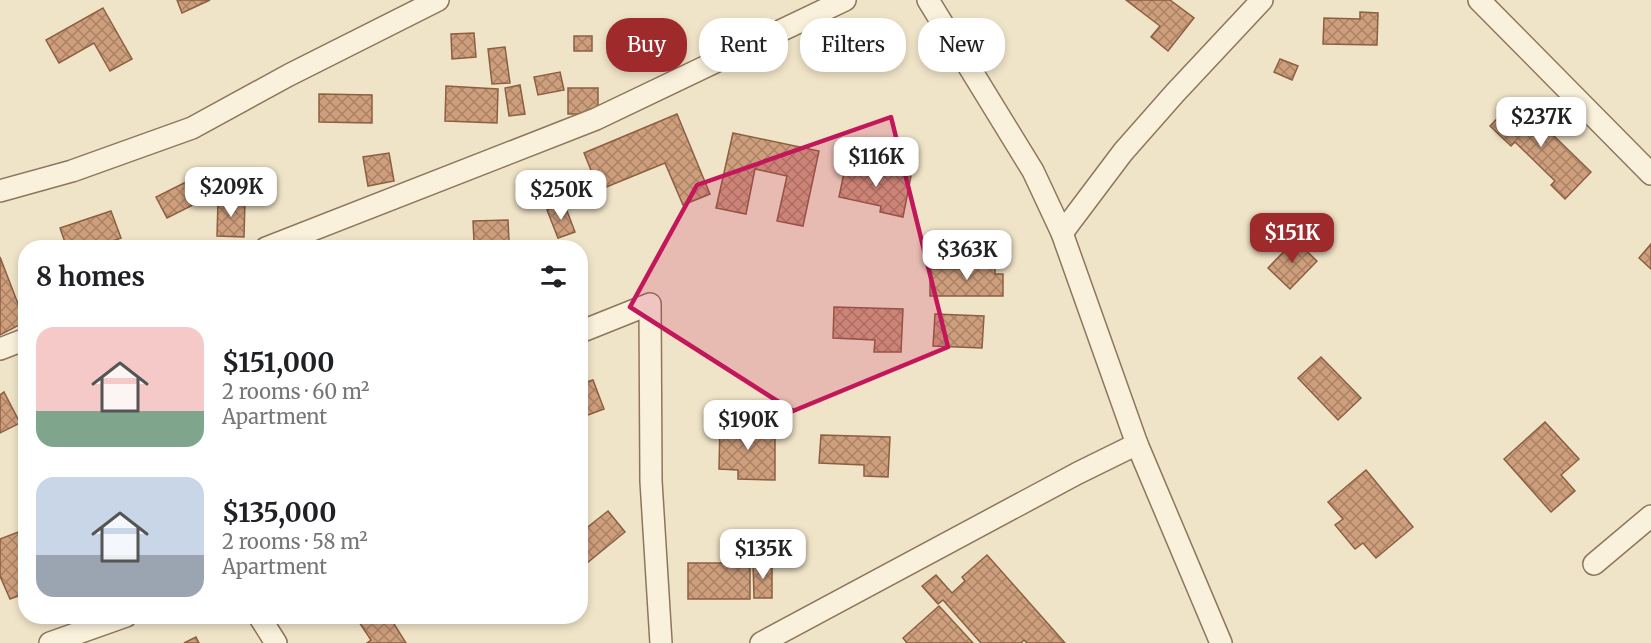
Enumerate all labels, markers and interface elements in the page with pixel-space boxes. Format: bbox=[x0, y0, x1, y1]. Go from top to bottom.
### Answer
chip: Buy bbox=[606, 18, 687, 72]
chip: Rent bbox=[699, 18, 788, 72]
chip: Filters bbox=[800, 18, 906, 72]
chip: New bbox=[918, 18, 1005, 72]
pin: $237K bbox=[1499, 97, 1583, 148]
text: $237K bbox=[1510, 104, 1572, 129]
pin: $116K bbox=[834, 137, 918, 188]
text: $116K bbox=[848, 144, 904, 169]
pin: $209K bbox=[189, 167, 273, 218]
pin: $250K bbox=[519, 170, 603, 221]
text: $209K bbox=[199, 174, 263, 199]
text: $250K bbox=[529, 177, 593, 202]
pin: $151K bbox=[1250, 213, 1334, 264]
text: $151K bbox=[1264, 220, 1320, 245]
pin: $363K bbox=[925, 230, 1009, 281]
text: $363K bbox=[937, 237, 997, 262]
text: 8 homes bbox=[36, 260, 145, 293]
icon: filters bbox=[537, 260, 570, 293]
text: $151,000 bbox=[222, 346, 335, 379]
icon: home bbox=[84, 351, 156, 423]
text: 2 rooms · 60 m² bbox=[222, 379, 369, 404]
pin: $190K bbox=[706, 400, 790, 451]
text: Apartment bbox=[222, 404, 327, 429]
text: $190K bbox=[718, 407, 778, 432]
text: $135,000 bbox=[222, 496, 336, 529]
icon: home bbox=[84, 501, 156, 573]
text: 2 rooms · 58 m² bbox=[222, 529, 368, 554]
pin: $135K bbox=[721, 529, 805, 580]
text: $135K bbox=[734, 536, 792, 561]
text: Apartment bbox=[222, 554, 327, 579]

